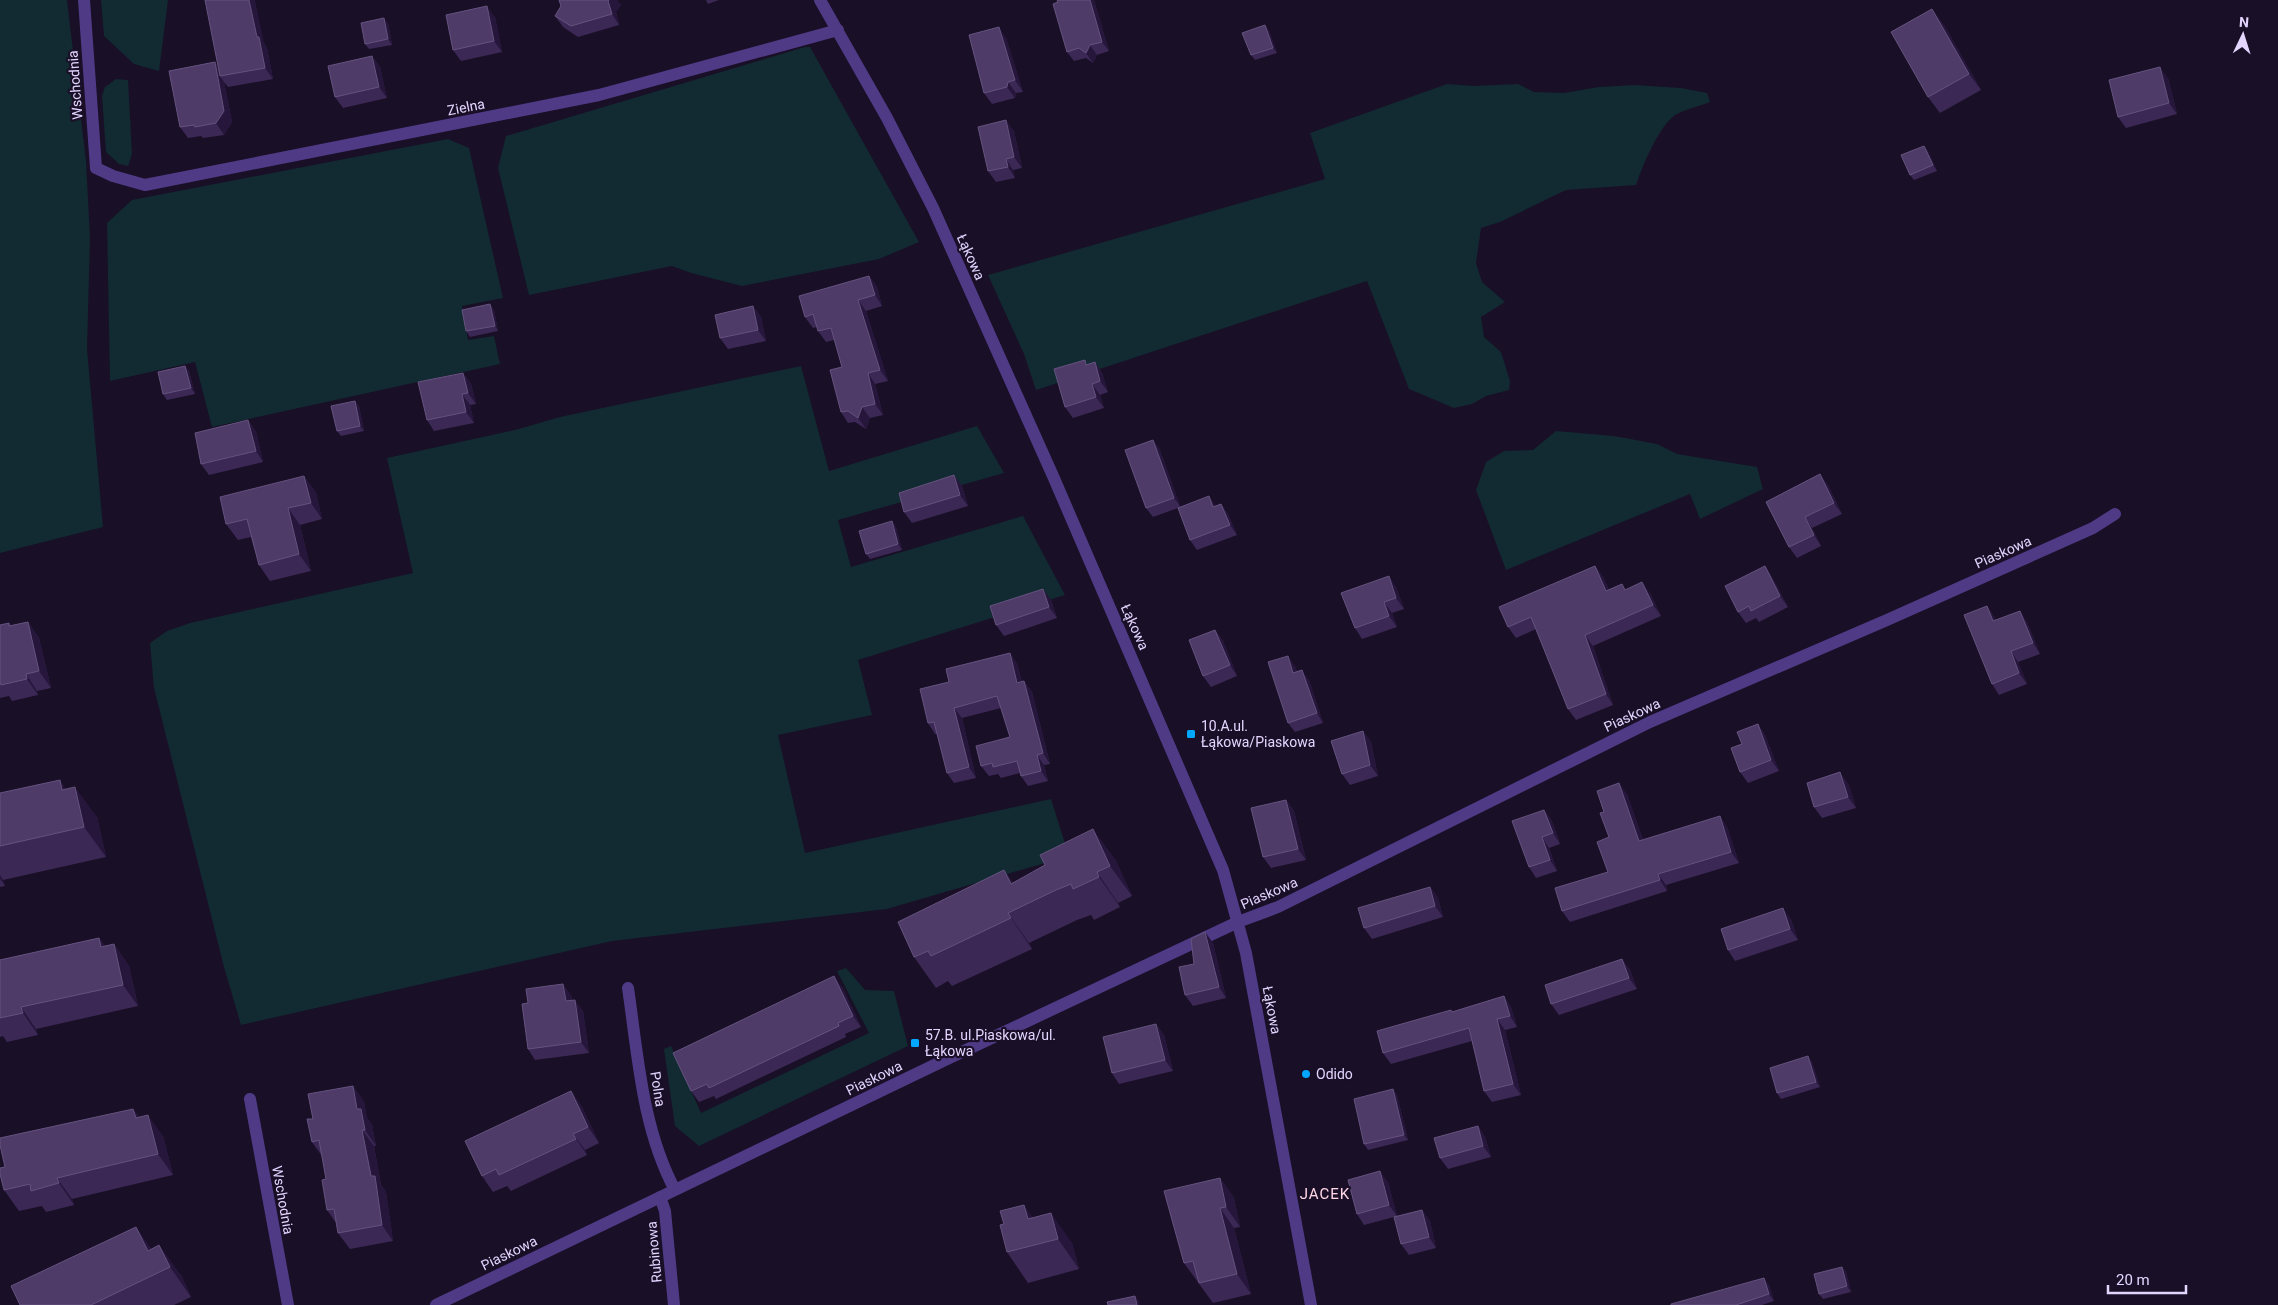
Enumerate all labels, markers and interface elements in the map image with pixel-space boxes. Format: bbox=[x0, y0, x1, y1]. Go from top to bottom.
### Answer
north arrow bbox=[2218, 10, 2268, 60]
text: N bbox=[2238, 14, 2249, 30]
street label: Wschodnia bbox=[65, 50, 85, 120]
street label: Zielna bbox=[446, 96, 486, 118]
street label: Łąkowa bbox=[954, 232, 988, 282]
street label: Piaskowa bbox=[1972, 532, 2034, 572]
street label: Łąkowa bbox=[1118, 602, 1152, 652]
street label: Piaskowa bbox=[1601, 695, 1663, 735]
place label: 10.A.ul. Łąkowa/Piaskowa bbox=[1201, 718, 1315, 750]
marker: 10.A.ul. Łąkowa/Piaskowa bbox=[1185, 728, 1197, 740]
street label: Piaskowa bbox=[1238, 874, 1300, 912]
street label: Łąkowa bbox=[1260, 985, 1284, 1035]
place label: 57.B. ul.Piaskowa/ul. Łąkowa bbox=[925, 1027, 1056, 1059]
marker: 57.B. ul.Piaskowa/ul. Łąkowa bbox=[909, 1037, 921, 1049]
street label: Piaskowa bbox=[843, 1058, 905, 1098]
place label: Odido bbox=[1316, 1066, 1353, 1082]
marker: Odido bbox=[1300, 1068, 1312, 1080]
street label: Polna bbox=[647, 1070, 669, 1108]
street label: Wschodnia bbox=[269, 1164, 297, 1236]
district label: JACEK bbox=[1300, 1185, 1350, 1203]
street label: Rubinowa bbox=[643, 1221, 665, 1283]
street label: Piaskowa bbox=[478, 1233, 540, 1273]
scale bar bbox=[2108, 1262, 2186, 1294]
text: 20 m bbox=[2116, 1271, 2150, 1289]

